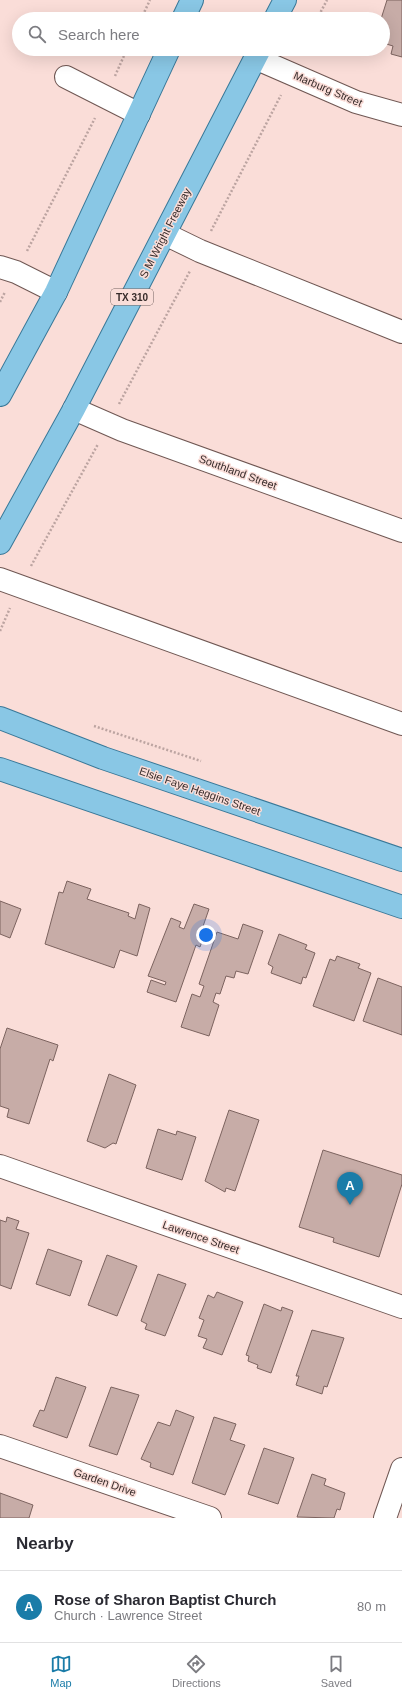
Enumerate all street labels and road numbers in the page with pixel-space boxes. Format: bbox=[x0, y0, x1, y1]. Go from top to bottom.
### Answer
street label: Marburg Street bbox=[292, 69, 364, 109]
street label: S M Wright Freeway bbox=[137, 186, 193, 280]
road number: TX 310 bbox=[111, 289, 153, 305]
street label: Southland Street bbox=[197, 452, 279, 492]
street label: Elsie Faye Heggins Street bbox=[138, 765, 262, 817]
street label: Lawrence Street bbox=[161, 1218, 241, 1256]
street label: Garden Drive bbox=[72, 1466, 138, 1498]

